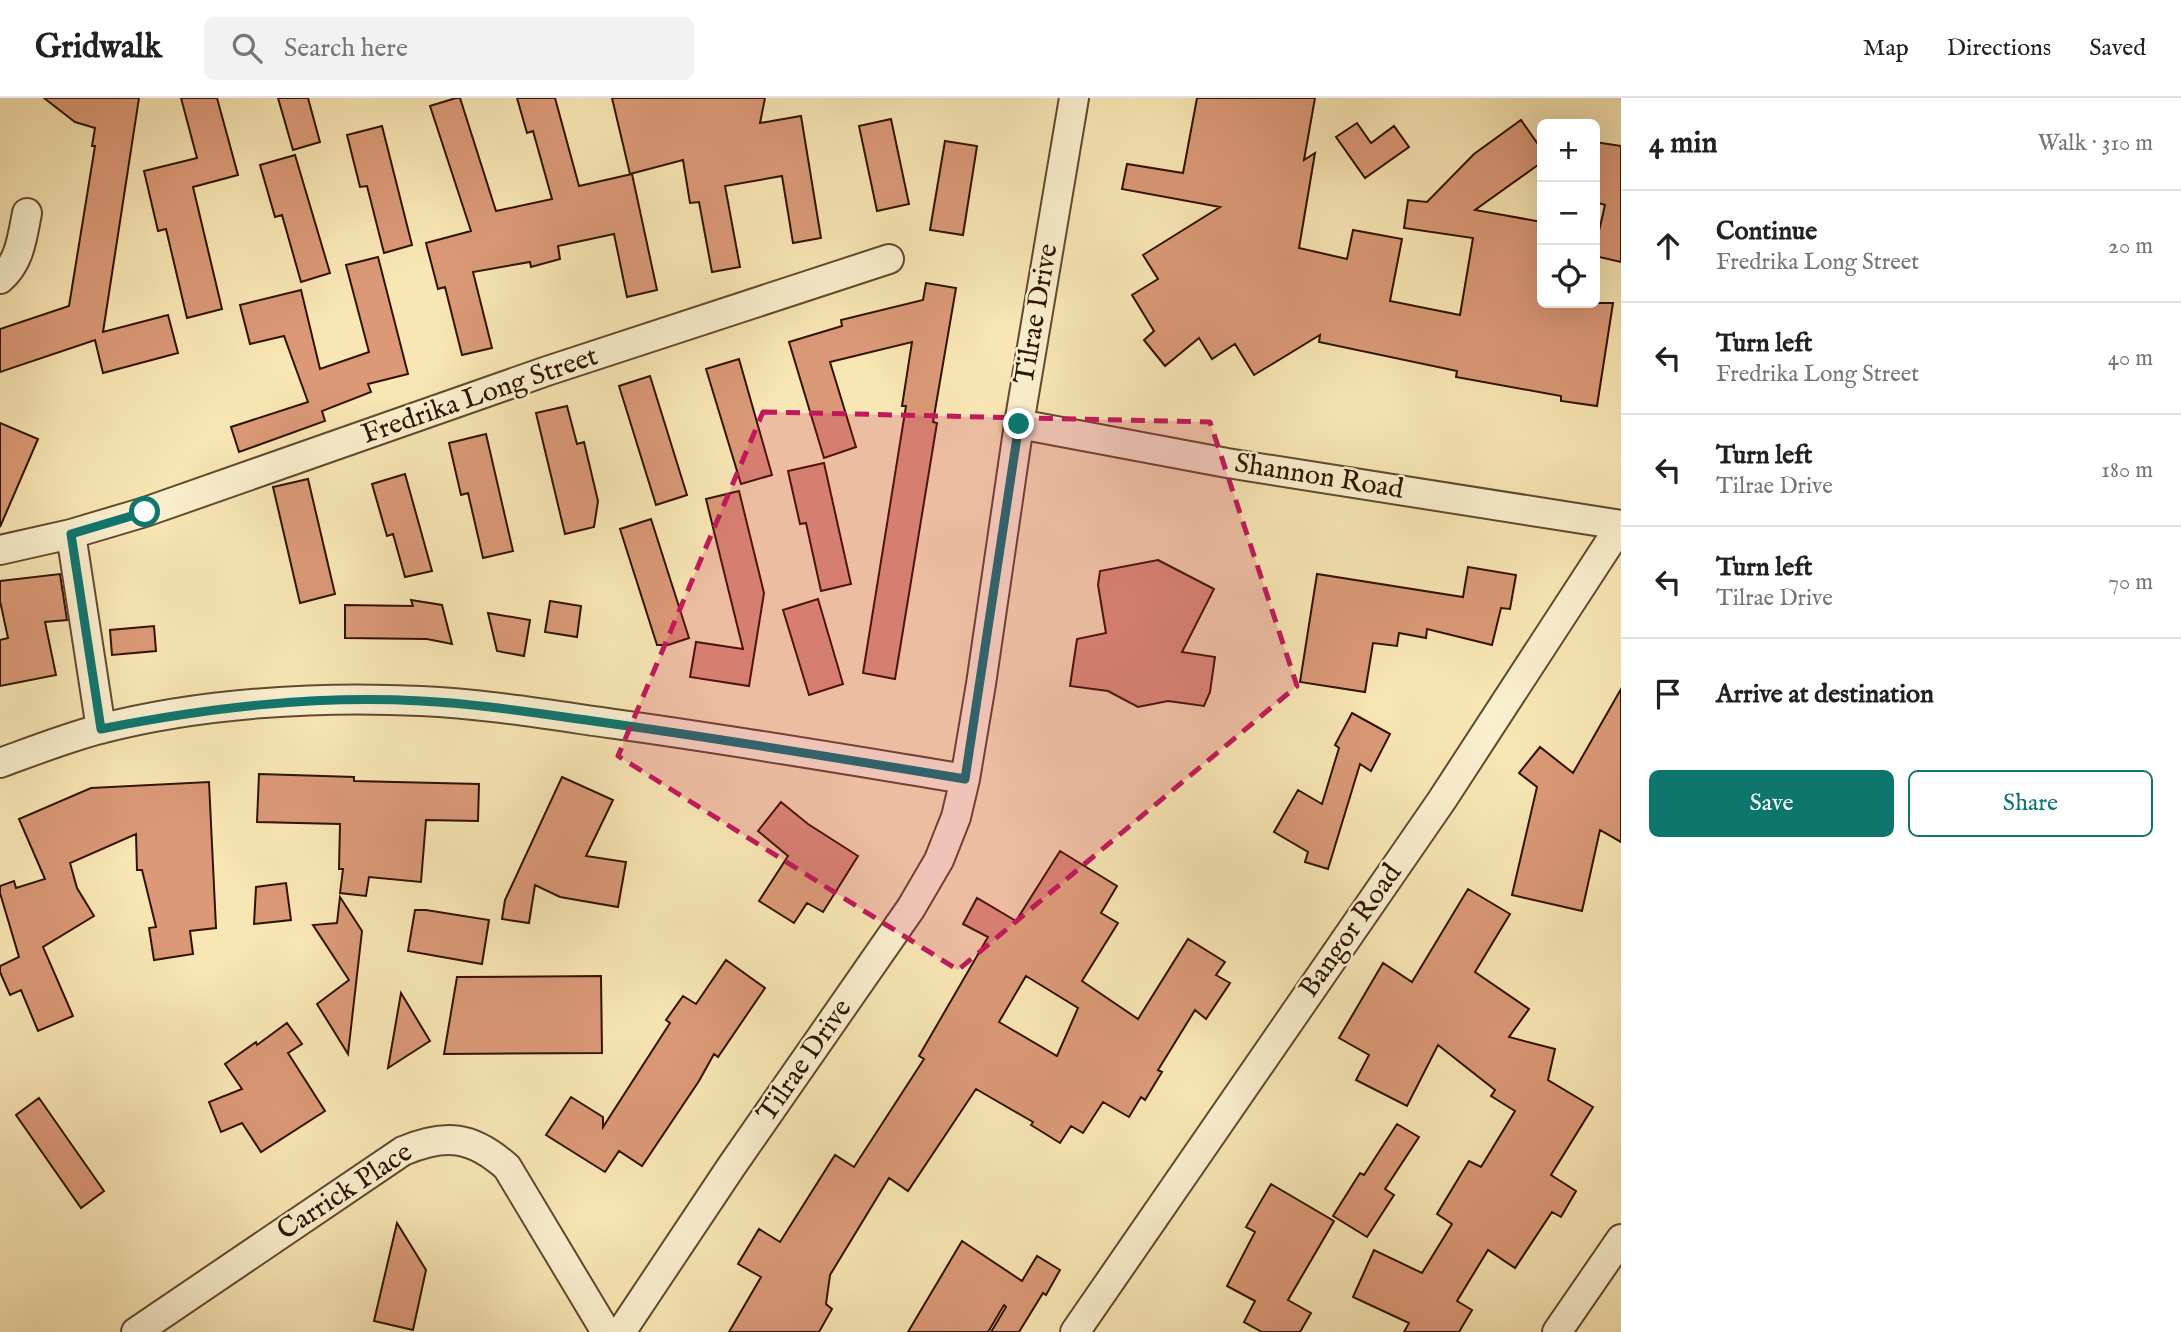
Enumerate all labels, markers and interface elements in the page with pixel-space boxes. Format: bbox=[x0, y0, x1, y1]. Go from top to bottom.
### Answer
search box bbox=[204, 17, 694, 80]
text: Gridwalk bbox=[35, 27, 162, 69]
icon: search bbox=[228, 29, 266, 67]
text: Search here bbox=[284, 32, 408, 65]
text: Map bbox=[1863, 33, 1909, 64]
text: Directions bbox=[1947, 33, 2051, 64]
text: Saved bbox=[2089, 33, 2146, 64]
map controls bbox=[1537, 119, 1600, 308]
button: + bbox=[1537, 119, 1600, 182]
text: 4 min bbox=[1649, 125, 1717, 163]
text: Walk · 310 m bbox=[2038, 129, 2153, 158]
button: − bbox=[1537, 182, 1600, 245]
text: Continue bbox=[1716, 215, 1817, 248]
icon: ahead bbox=[1649, 227, 1687, 265]
text: 20 m bbox=[2108, 232, 2153, 261]
street label: Tilrae Drive bbox=[1007, 241, 1067, 387]
button: locate bbox=[1537, 245, 1600, 308]
text: Fredrika Long Street bbox=[1716, 248, 1919, 277]
text: Turn left bbox=[1716, 327, 1813, 360]
street label: Fredrika Long Street bbox=[357, 339, 603, 453]
icon: left bbox=[1649, 339, 1687, 377]
text: 40 m bbox=[2108, 344, 2153, 373]
text: Fredrika Long Street bbox=[1716, 360, 1919, 389]
route end bbox=[1003, 408, 1034, 439]
text: Turn left bbox=[1716, 439, 1813, 472]
street label: Shannon Road bbox=[1232, 446, 1406, 508]
icon: left bbox=[1649, 451, 1687, 489]
text: 180 m bbox=[2101, 456, 2153, 485]
text: Tilrae Drive bbox=[1716, 472, 1833, 501]
route start bbox=[129, 496, 160, 527]
text: Turn left bbox=[1716, 551, 1813, 584]
icon: left bbox=[1649, 563, 1687, 601]
text: 70 m bbox=[2108, 568, 2153, 597]
text: Tilrae Drive bbox=[1716, 584, 1833, 613]
icon: arrive bbox=[1649, 675, 1687, 713]
text: Arrive at destination bbox=[1716, 678, 1934, 711]
button: Save bbox=[1649, 770, 1894, 837]
button: Share bbox=[1908, 770, 2153, 837]
street label: Bangor Road bbox=[1292, 857, 1410, 1005]
street label: Tilrae Drive bbox=[750, 993, 860, 1129]
street label: Carrick Place bbox=[271, 1135, 419, 1249]

